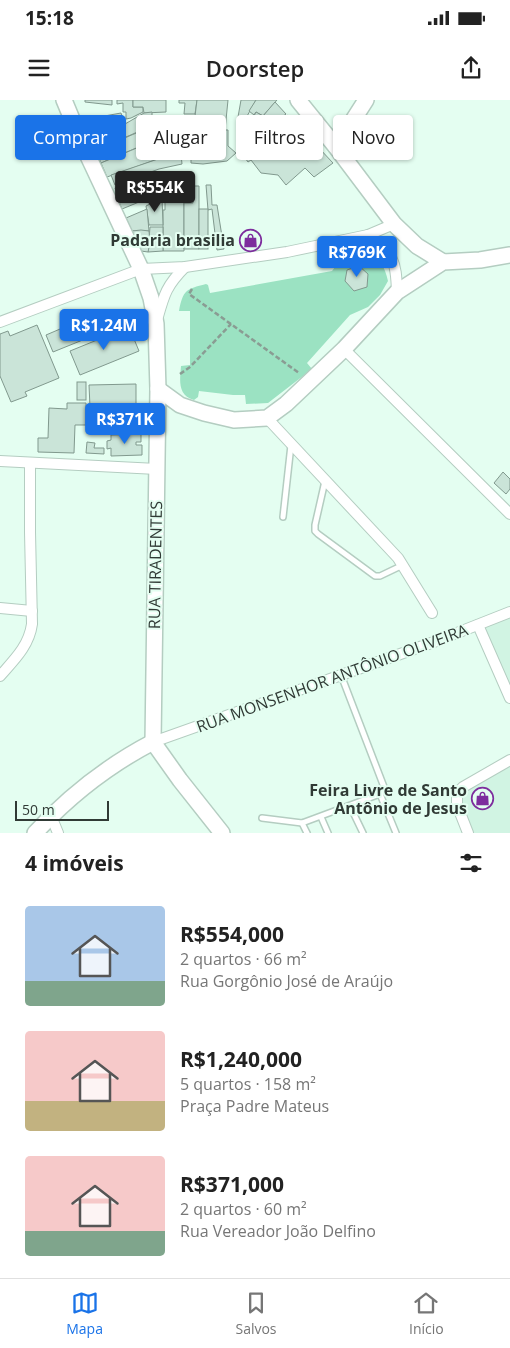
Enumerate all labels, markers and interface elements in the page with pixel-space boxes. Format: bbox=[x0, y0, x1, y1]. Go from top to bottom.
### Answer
text: 15:18 bbox=[25, 5, 74, 31]
text: Doorstep bbox=[206, 53, 304, 83]
icon: menu bbox=[25, 54, 53, 82]
icon: share bbox=[457, 54, 485, 82]
chip: Comprar bbox=[15, 115, 126, 160]
chip: Alugar bbox=[136, 115, 226, 160]
chip: Filtros bbox=[236, 115, 323, 160]
chip: Novo bbox=[333, 115, 413, 160]
pin: R$554K bbox=[114, 170, 196, 213]
text: R$554K bbox=[126, 176, 184, 198]
shop icon: Padaria brasilia bbox=[239, 228, 263, 252]
place label: Padaria brasilia bbox=[110, 229, 235, 251]
pin: R$769K bbox=[316, 236, 398, 278]
text: R$769K bbox=[328, 241, 386, 263]
pin: R$1.24M bbox=[58, 308, 150, 351]
text: R$1.24M bbox=[71, 314, 137, 336]
pin: R$371K bbox=[84, 402, 166, 445]
text: R$371K bbox=[96, 408, 154, 430]
street label: RUA TIRADENTES bbox=[143, 501, 167, 629]
street label: RUA MONSENHOR ANTÔNIO OLIVEIRA bbox=[193, 618, 472, 737]
place label: Feira Livre de Santo Antônio de Jesus bbox=[309, 779, 467, 819]
shop icon: Feira Livre de Santo Antônio de Jesus bbox=[471, 787, 495, 811]
scale bar bbox=[15, 798, 109, 821]
text: 50 m bbox=[22, 800, 55, 819]
text: 4 imóveis bbox=[25, 849, 124, 877]
icon: filters bbox=[457, 849, 485, 877]
text: R$554,000 bbox=[180, 920, 284, 948]
icon: home bbox=[65, 926, 125, 986]
text: 2 quartos · 66 m² bbox=[180, 948, 307, 970]
text: Rua Gorgônio José de Araújo bbox=[180, 970, 393, 992]
text: R$1,240,000 bbox=[180, 1045, 302, 1073]
icon: home bbox=[65, 1051, 125, 1111]
text: 5 quartos · 158 m² bbox=[180, 1073, 316, 1095]
text: Praça Padre Mateus bbox=[180, 1095, 329, 1117]
text: R$371,000 bbox=[180, 1170, 284, 1198]
icon: home bbox=[65, 1176, 125, 1236]
text: 2 quartos · 60 m² bbox=[180, 1198, 307, 1220]
text: Rua Vereador João Delfino bbox=[180, 1220, 376, 1242]
tab: Mapa bbox=[66, 1289, 103, 1338]
tab: Salvos bbox=[235, 1289, 277, 1338]
tab: Início bbox=[409, 1289, 444, 1338]

